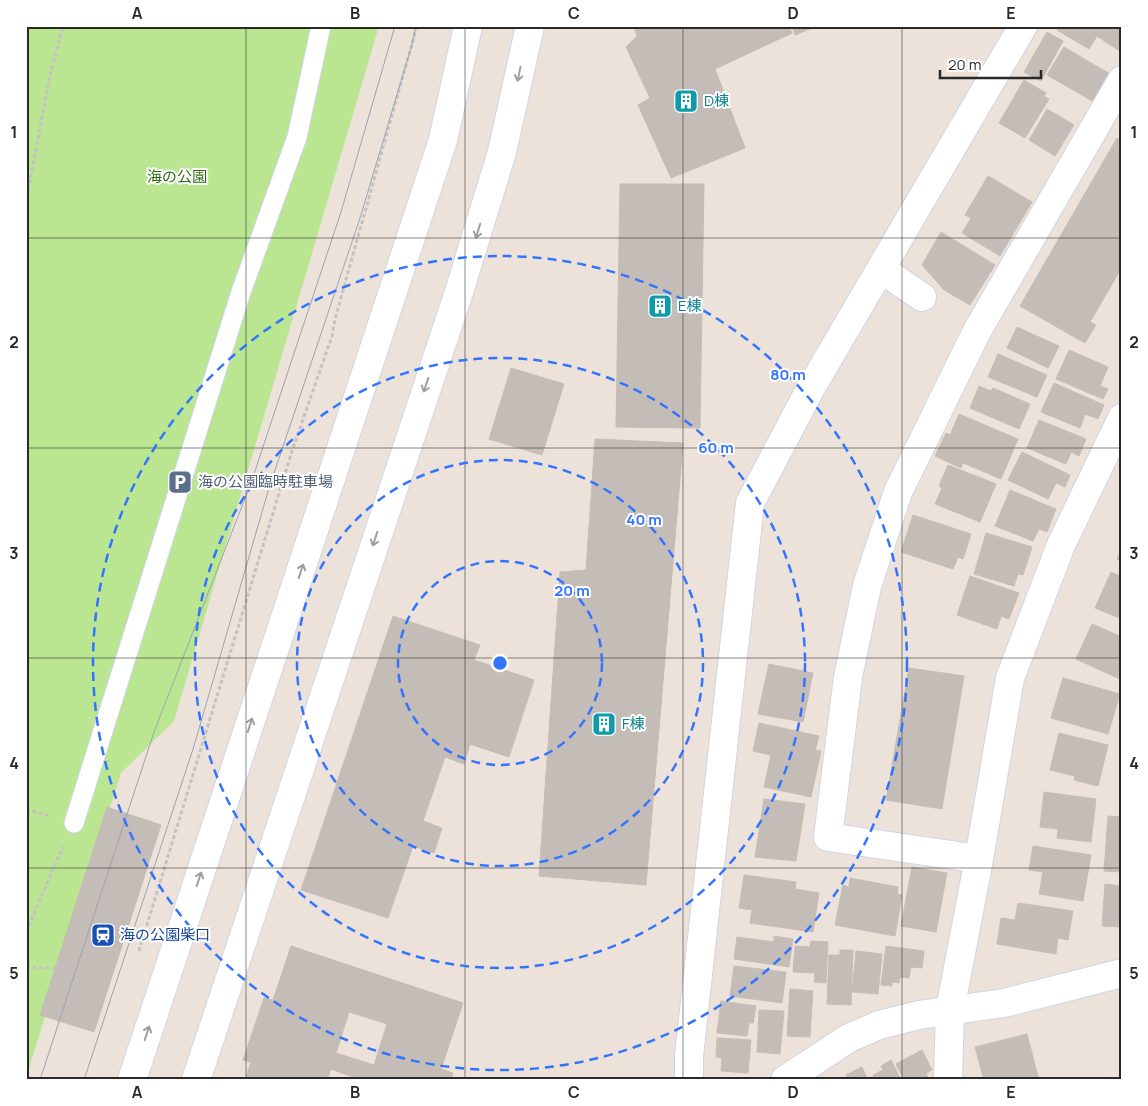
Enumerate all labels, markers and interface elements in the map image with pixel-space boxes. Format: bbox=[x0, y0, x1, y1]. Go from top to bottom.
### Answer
text: A bbox=[132, 2, 143, 24]
text: B bbox=[350, 2, 360, 24]
text: C bbox=[568, 2, 580, 24]
text: D bbox=[787, 2, 799, 24]
text: E bbox=[1006, 2, 1016, 24]
scale bar bbox=[940, 48, 1042, 80]
text: 20 m bbox=[948, 54, 981, 75]
one-way arrow bbox=[514, 65, 523, 81]
building icon: D棟 bbox=[673, 88, 699, 114]
place label: D棟 bbox=[704, 90, 729, 111]
text: 1 bbox=[10, 121, 18, 143]
text: 1 bbox=[1130, 121, 1138, 143]
park label: 海の公園 bbox=[147, 166, 207, 187]
one-way arrow bbox=[472, 222, 482, 238]
building icon: E棟 bbox=[647, 293, 673, 319]
place label: E棟 bbox=[678, 295, 702, 316]
text: 2 bbox=[9, 331, 19, 353]
text: 2 bbox=[1129, 331, 1139, 353]
text: 80 m bbox=[770, 364, 806, 385]
one-way arrow bbox=[421, 377, 431, 393]
text: 60 m bbox=[698, 437, 734, 458]
parking icon: 海の公園臨時駐車場 bbox=[167, 469, 193, 495]
place label: 海の公園臨時駐車場 bbox=[198, 471, 333, 492]
text: 40 m bbox=[626, 509, 662, 530]
one-way arrow bbox=[370, 531, 379, 546]
text: 3 bbox=[9, 542, 19, 564]
text: 3 bbox=[1129, 542, 1139, 564]
one-way arrow bbox=[296, 563, 306, 579]
text: 20 m bbox=[554, 580, 590, 601]
centre of rings bbox=[491, 654, 509, 672]
building icon: F棟 bbox=[591, 711, 617, 737]
place label: F棟 bbox=[622, 713, 645, 734]
one-way arrow bbox=[246, 718, 255, 733]
text: 4 bbox=[9, 752, 19, 774]
text: 4 bbox=[1129, 752, 1139, 774]
one-way arrow bbox=[194, 872, 204, 888]
station icon: 海の公園柴口 bbox=[90, 922, 116, 948]
place label: 海の公園柴口 bbox=[120, 924, 210, 945]
text: 5 bbox=[9, 962, 19, 984]
text: 5 bbox=[1129, 962, 1139, 984]
one-way arrow bbox=[143, 1026, 153, 1042]
text: A bbox=[132, 1081, 143, 1103]
text: B bbox=[350, 1081, 360, 1103]
text: C bbox=[568, 1081, 580, 1103]
text: D bbox=[787, 1081, 799, 1103]
text: E bbox=[1006, 1081, 1016, 1103]

